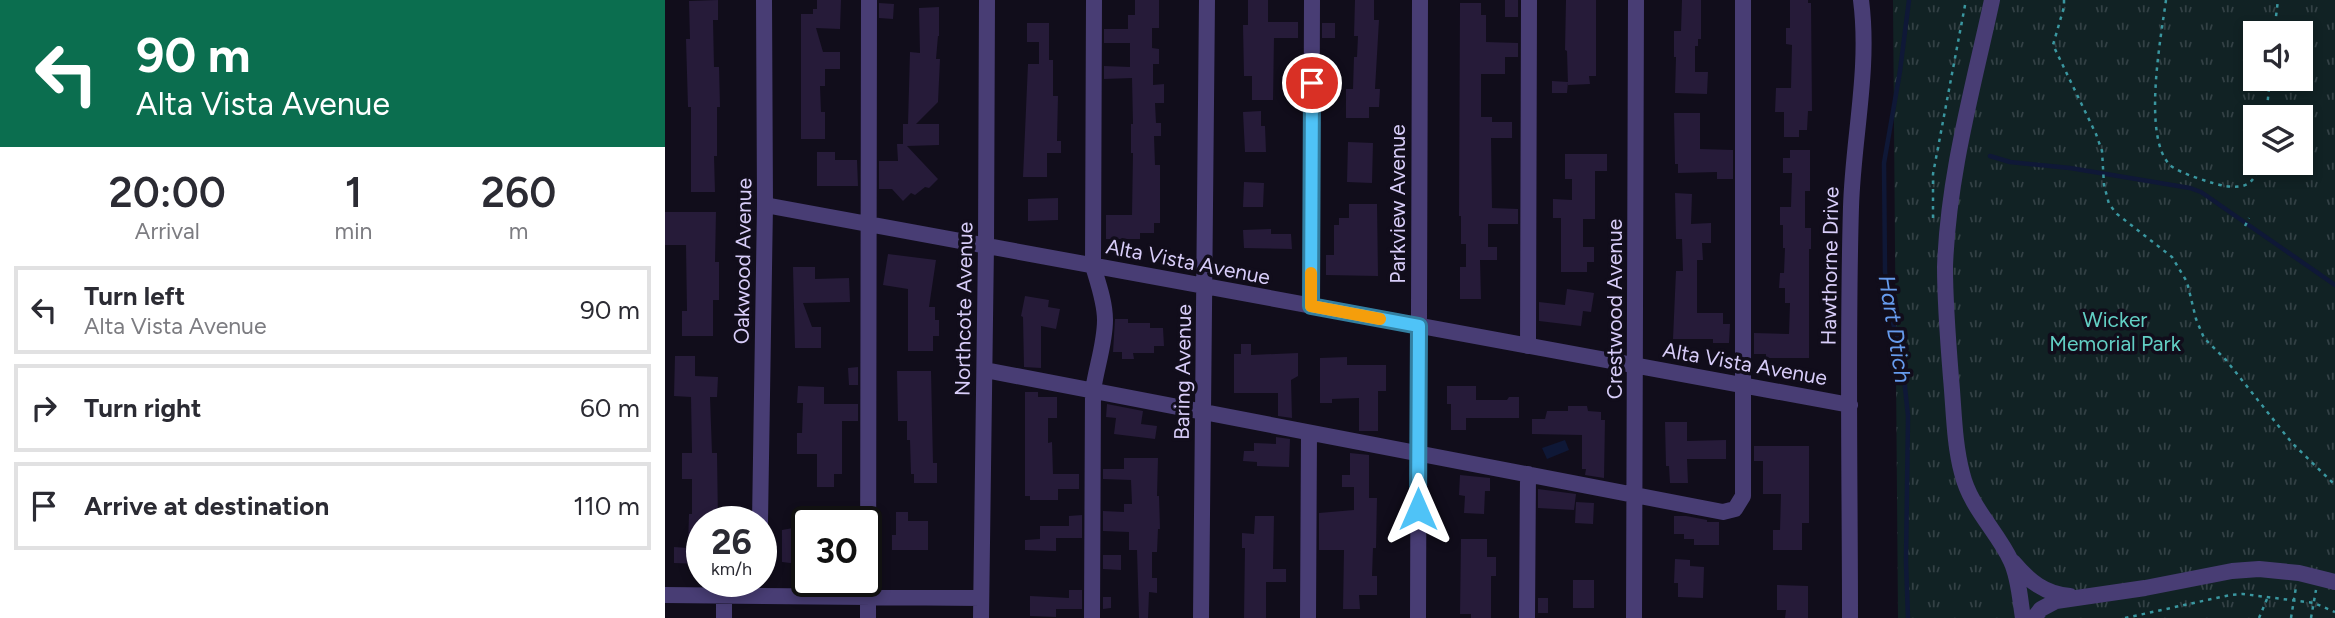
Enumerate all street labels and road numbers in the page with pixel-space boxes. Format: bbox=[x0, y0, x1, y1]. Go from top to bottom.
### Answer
street label: Parkview Avenue bbox=[1385, 124, 1410, 284]
street label: Oakwood Avenue bbox=[729, 178, 756, 344]
street label: Hawthorne Drive bbox=[1816, 186, 1843, 346]
street label: Crestwood Avenue bbox=[1602, 219, 1627, 399]
street label: Northcote Avenue bbox=[949, 222, 978, 396]
street label: Alta Vista Avenue bbox=[1104, 233, 1272, 290]
street label: Baring Avenue bbox=[1169, 304, 1196, 440]
street label: Alta Vista Avenue bbox=[1661, 337, 1829, 390]

